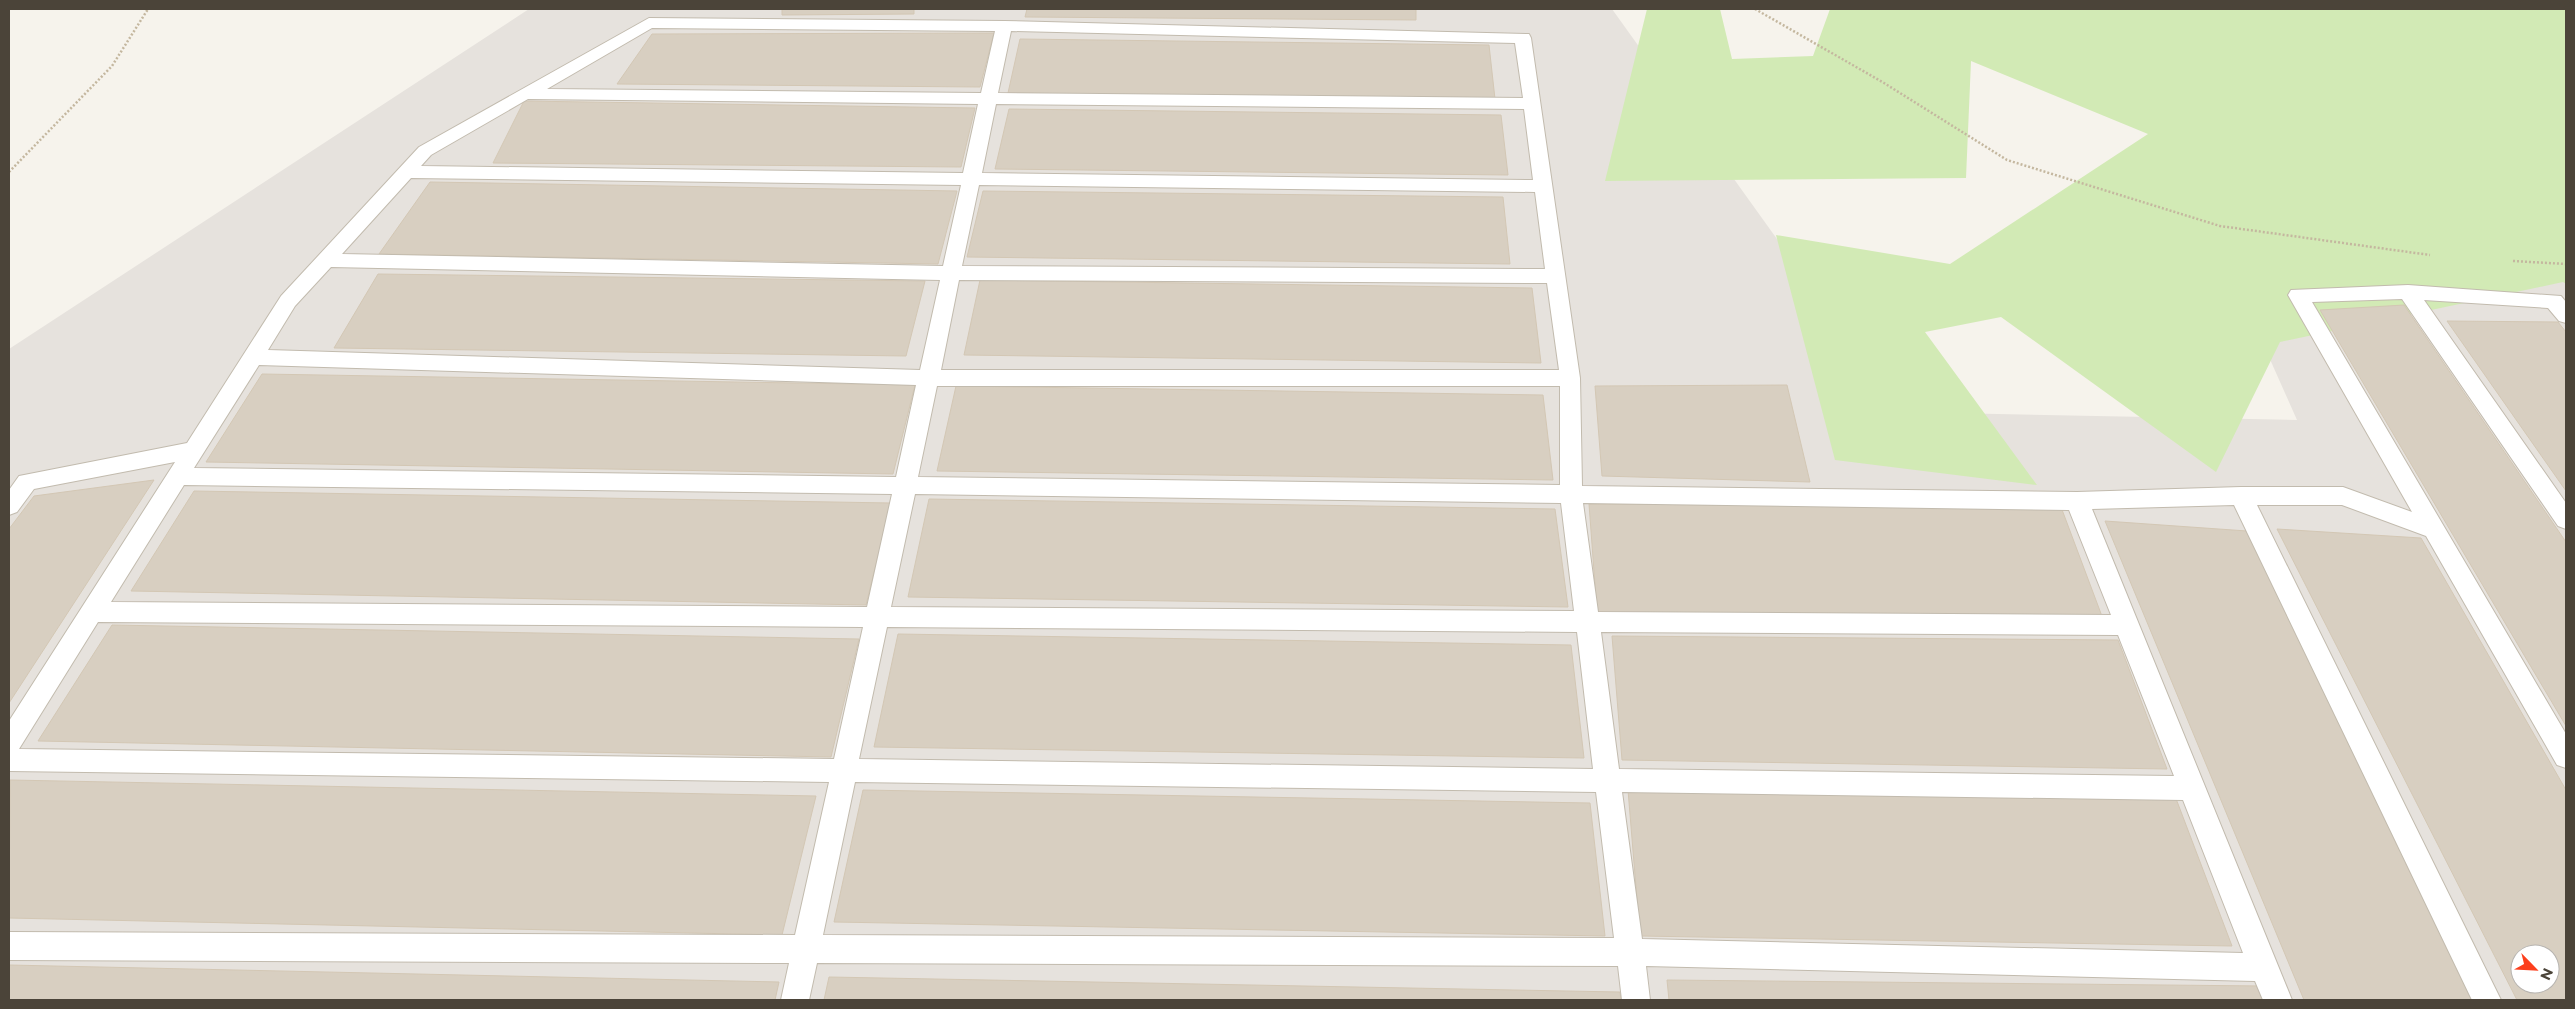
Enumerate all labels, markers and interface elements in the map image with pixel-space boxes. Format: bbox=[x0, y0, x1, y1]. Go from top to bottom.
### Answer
north arrow bbox=[2510, 944, 2560, 994]
text: N bbox=[2536, 965, 2557, 983]

